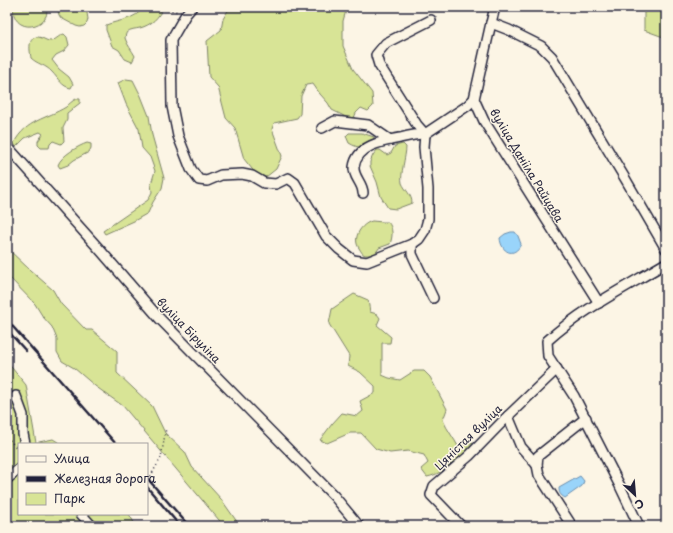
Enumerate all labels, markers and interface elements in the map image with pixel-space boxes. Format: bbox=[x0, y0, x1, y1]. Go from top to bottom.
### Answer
street label: вуліца Данііла Райцава bbox=[486, 105, 568, 225]
street label: вуліца Біруліна bbox=[153, 293, 225, 367]
street label: Цяністая вуліца bbox=[430, 400, 506, 474]
legend bbox=[18, 443, 148, 515]
text: Улица bbox=[54, 449, 90, 467]
text: Железная дорога bbox=[54, 469, 157, 487]
north arrow bbox=[615, 475, 655, 515]
text: Парк bbox=[54, 489, 86, 507]
text: С bbox=[632, 495, 647, 514]

